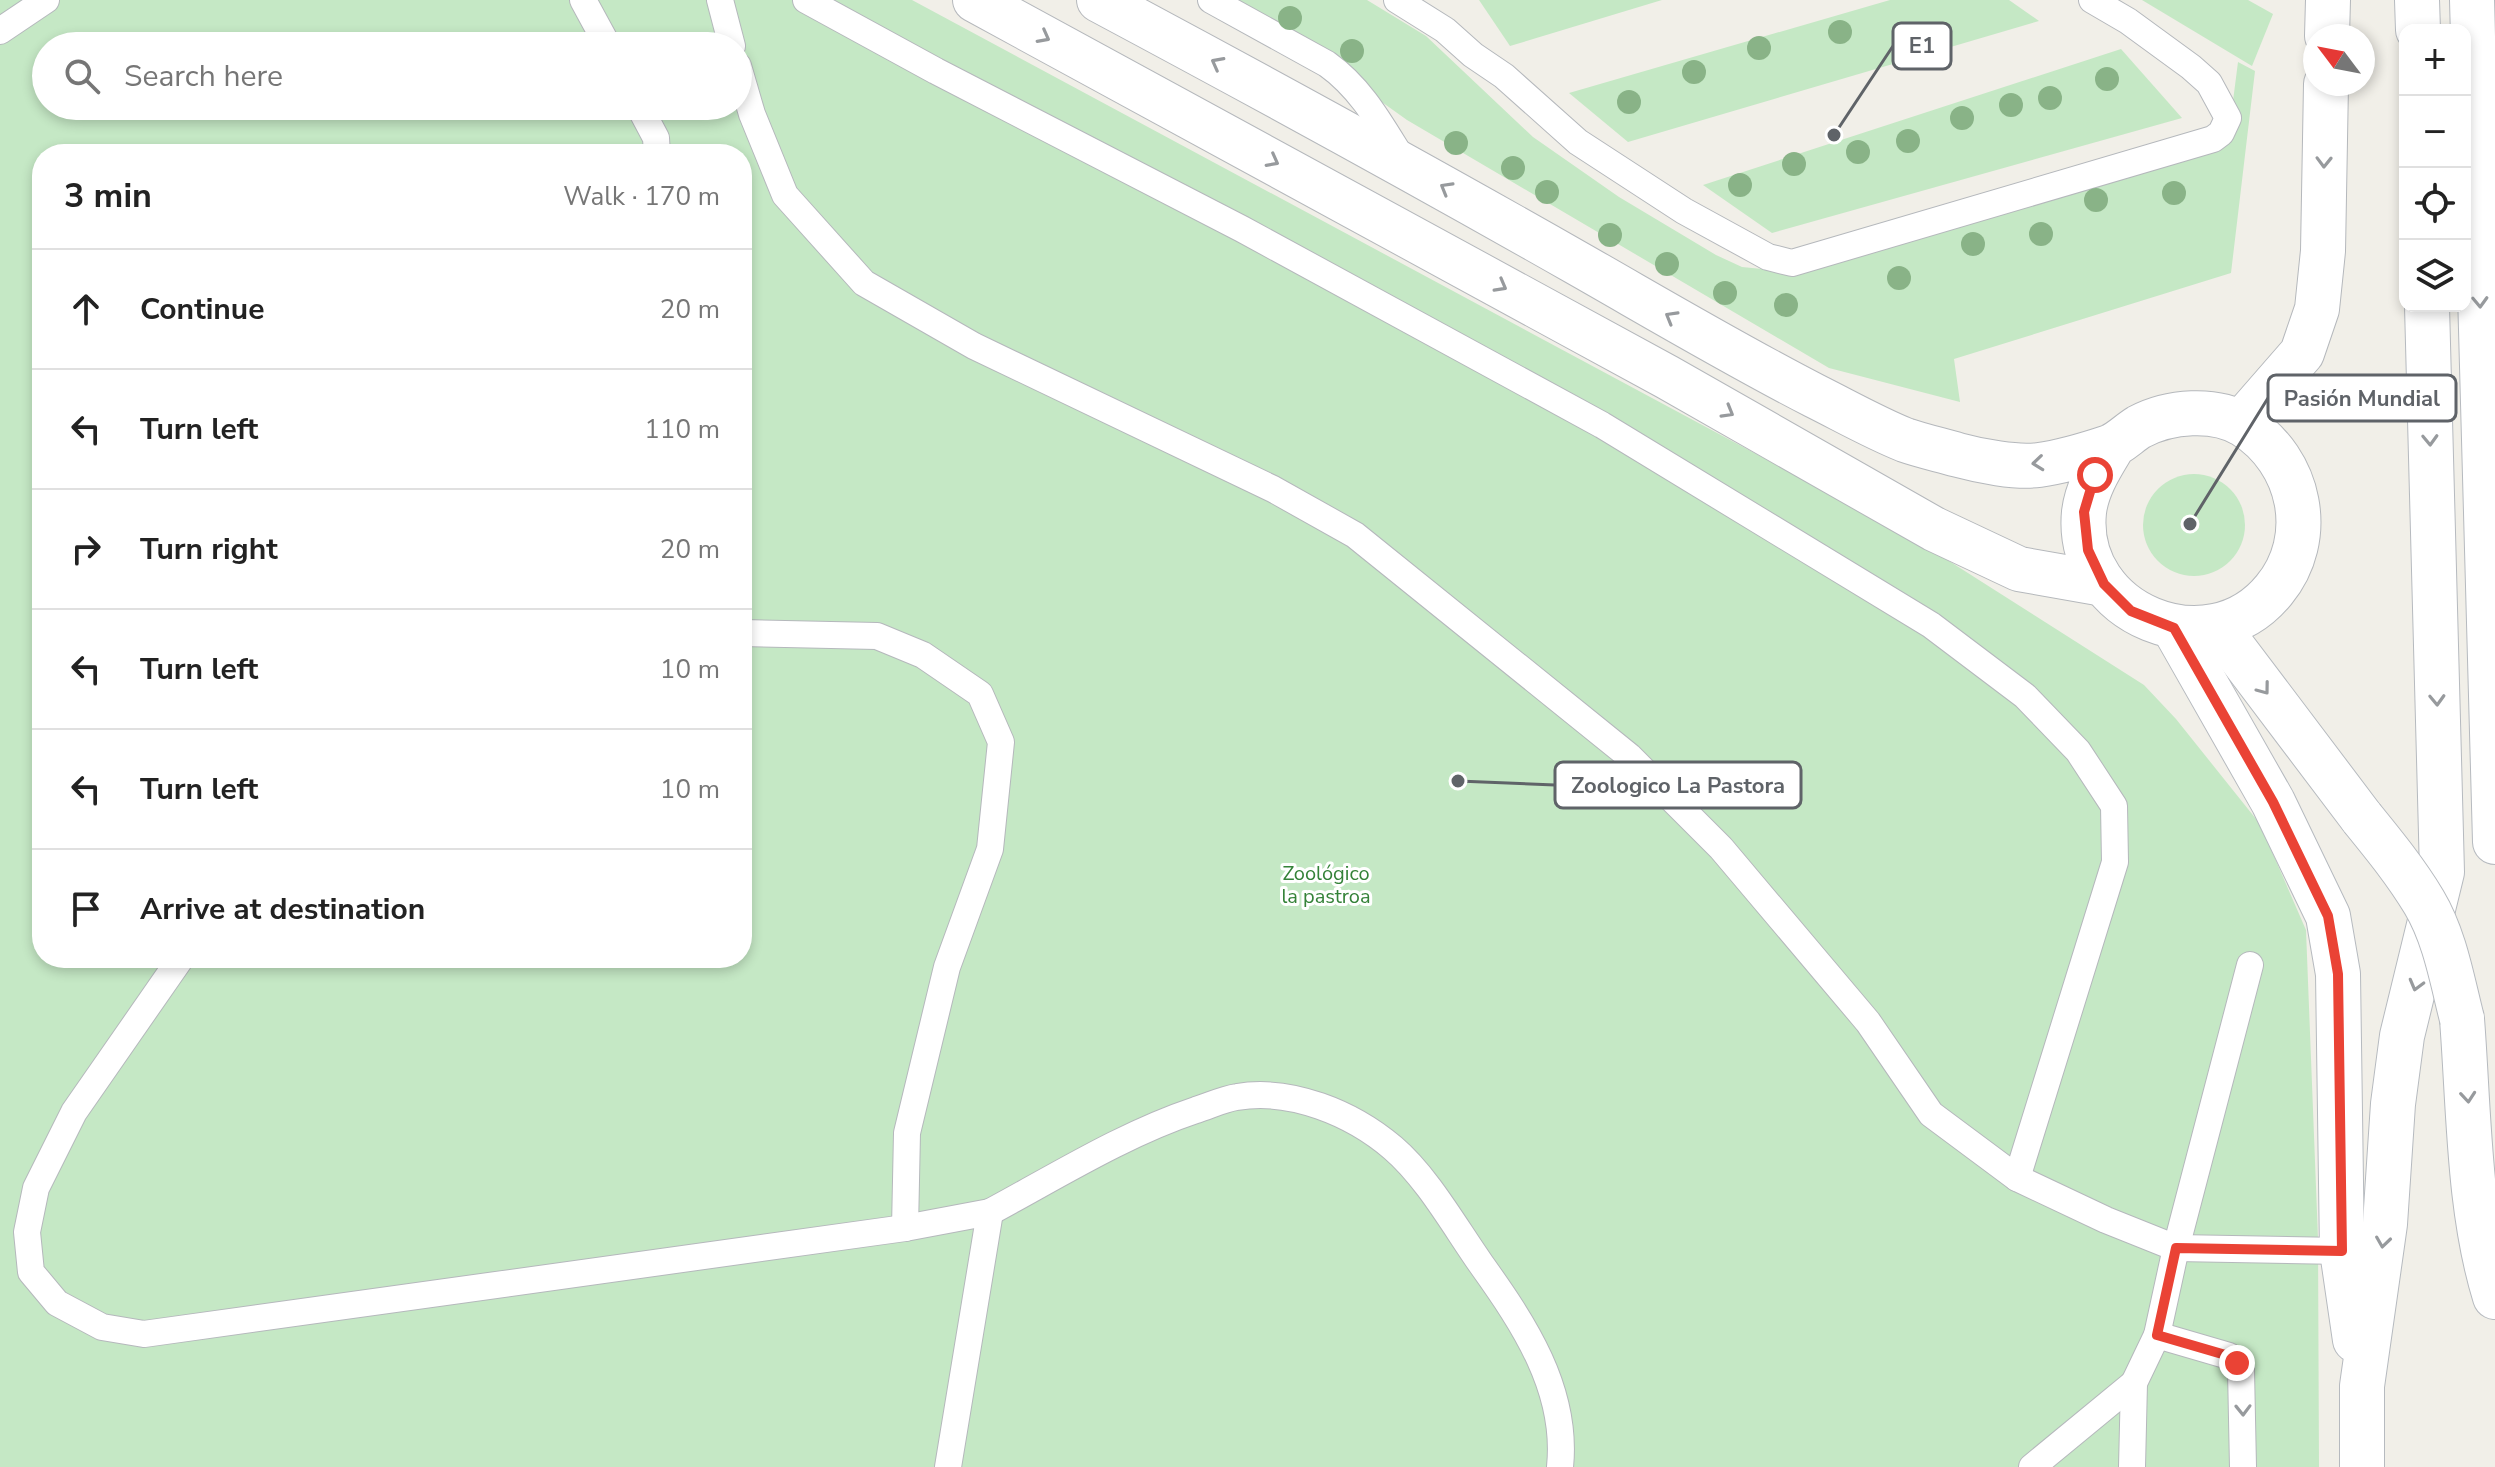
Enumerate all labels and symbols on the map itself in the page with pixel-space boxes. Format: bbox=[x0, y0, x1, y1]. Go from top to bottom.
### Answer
callout: E1 bbox=[1893, 23, 1951, 69]
north arrow bbox=[2303, 24, 2375, 96]
one-way arrow bbox=[1035, 27, 1050, 43]
text: E1 bbox=[1909, 31, 1935, 61]
one-way arrow bbox=[1211, 58, 1226, 73]
one-way arrow bbox=[1264, 151, 1279, 166]
one-way arrow bbox=[2316, 156, 2333, 169]
one-way arrow bbox=[1440, 182, 1455, 198]
one-way arrow bbox=[1492, 276, 1507, 291]
one-way arrow bbox=[2471, 296, 2489, 309]
one-way arrow bbox=[1666, 311, 1680, 327]
callout: Pasión Mundial bbox=[2268, 375, 2456, 421]
text: Pasión Mundial bbox=[2284, 384, 2440, 414]
one-way arrow bbox=[1720, 402, 1734, 417]
one-way arrow bbox=[2422, 434, 2439, 447]
one-way arrow bbox=[2031, 455, 2044, 472]
route start bbox=[2077, 457, 2113, 493]
one-way arrow bbox=[2255, 680, 2269, 694]
one-way arrow bbox=[2429, 694, 2446, 707]
callout: Zoologico La Pastora bbox=[1555, 762, 1801, 808]
text: Zoologico La Pastora bbox=[1571, 771, 1785, 801]
park label: Zoológico la pastroa bbox=[1281, 860, 1371, 910]
one-way arrow bbox=[2409, 977, 2425, 991]
one-way arrow bbox=[2459, 1090, 2476, 1103]
one-way arrow bbox=[2375, 1235, 2392, 1249]
route end bbox=[2219, 1345, 2255, 1381]
one-way arrow bbox=[2234, 1404, 2251, 1417]

